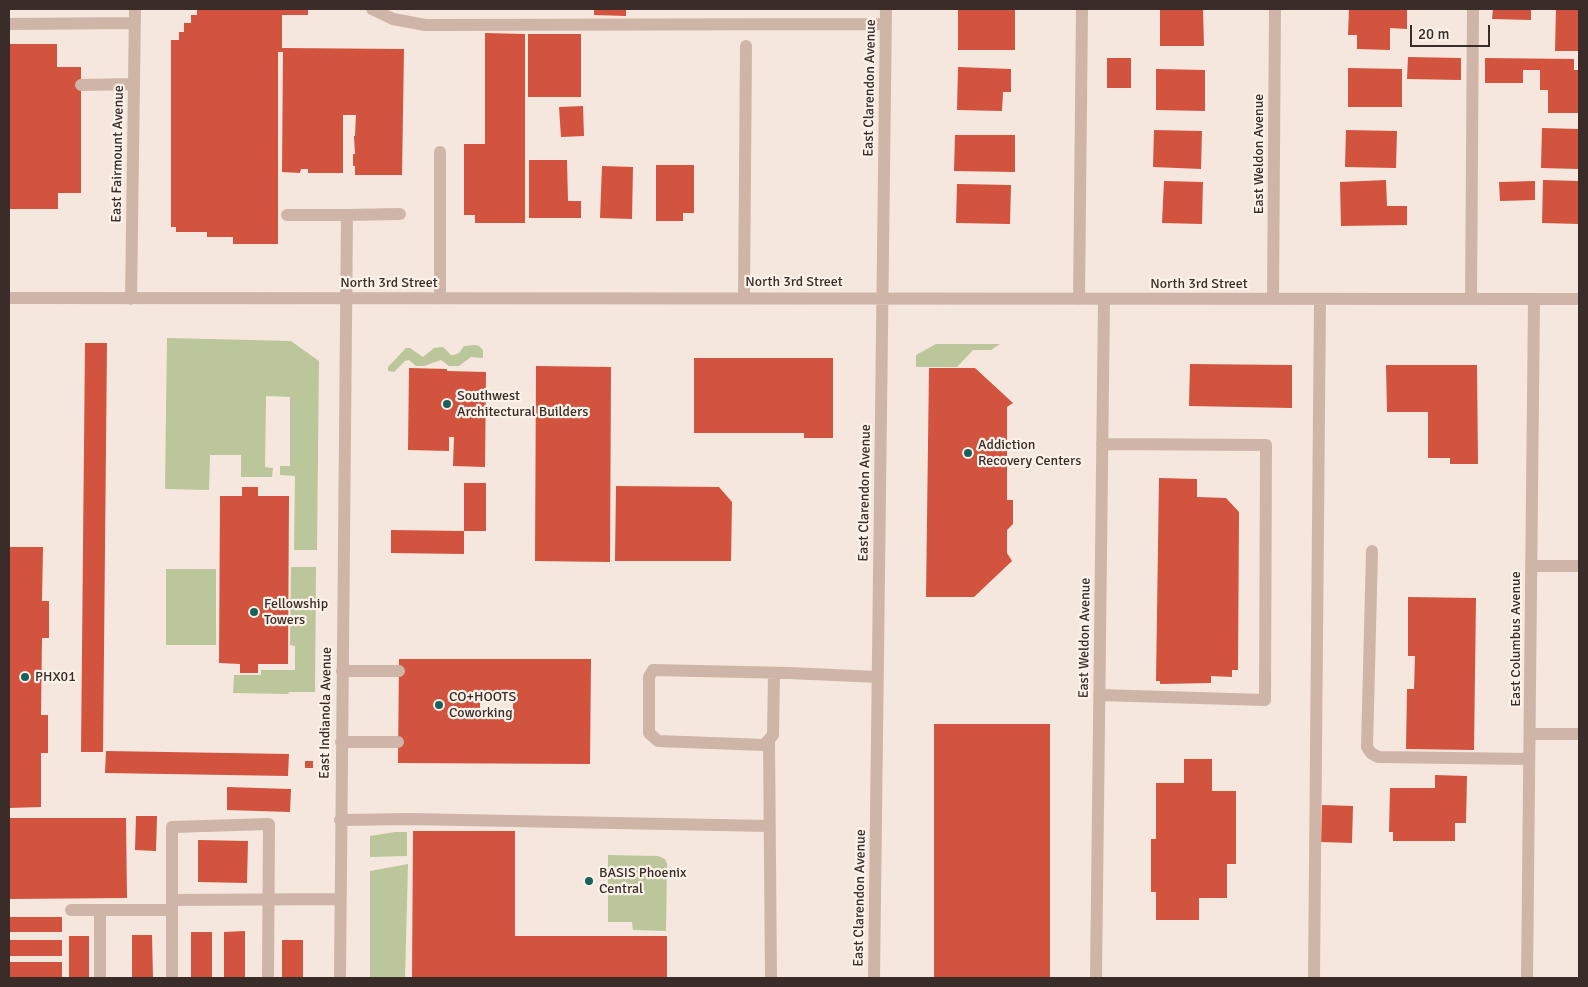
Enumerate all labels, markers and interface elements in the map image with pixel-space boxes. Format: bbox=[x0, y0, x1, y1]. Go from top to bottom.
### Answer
scale bar bbox=[1413, 15, 1493, 47]
street label: East Clarendon Avenue bbox=[860, 19, 880, 157]
text: 20 m bbox=[1418, 25, 1449, 43]
street label: East Fairmount Avenue bbox=[108, 85, 128, 223]
street label: East Weldon Avenue bbox=[1251, 94, 1267, 214]
street label: North 3rd Street bbox=[745, 274, 843, 290]
street label: North 3rd Street bbox=[340, 275, 438, 291]
street label: North 3rd Street bbox=[1150, 276, 1248, 292]
place label: Southwest Architectural Builders bbox=[457, 388, 588, 421]
marker: Southwest Architectural Builders bbox=[441, 398, 453, 410]
street label: East Clarendon Avenue bbox=[855, 424, 875, 562]
place label: Addiction Recovery Centers bbox=[978, 437, 1081, 470]
marker: Addiction Recovery Centers bbox=[962, 447, 974, 459]
street label: East Columbus Avenue bbox=[1508, 571, 1524, 707]
street label: East Weldon Avenue bbox=[1076, 578, 1094, 698]
place label: Fellowship Towers bbox=[264, 596, 328, 628]
marker: Fellowship Towers bbox=[248, 606, 260, 618]
street label: East Indianola Avenue bbox=[316, 647, 336, 779]
place label: PHX01 bbox=[35, 669, 76, 685]
marker: PHX01 bbox=[19, 671, 31, 683]
place label: CO+HOOTS Coworking bbox=[449, 689, 516, 722]
marker: CO+HOOTS Coworking bbox=[433, 699, 445, 711]
street label: East Clarendon Avenue bbox=[850, 829, 870, 967]
place label: BASIS Phoenix Central bbox=[599, 865, 686, 898]
marker: BASIS Phoenix Central bbox=[583, 875, 595, 887]

